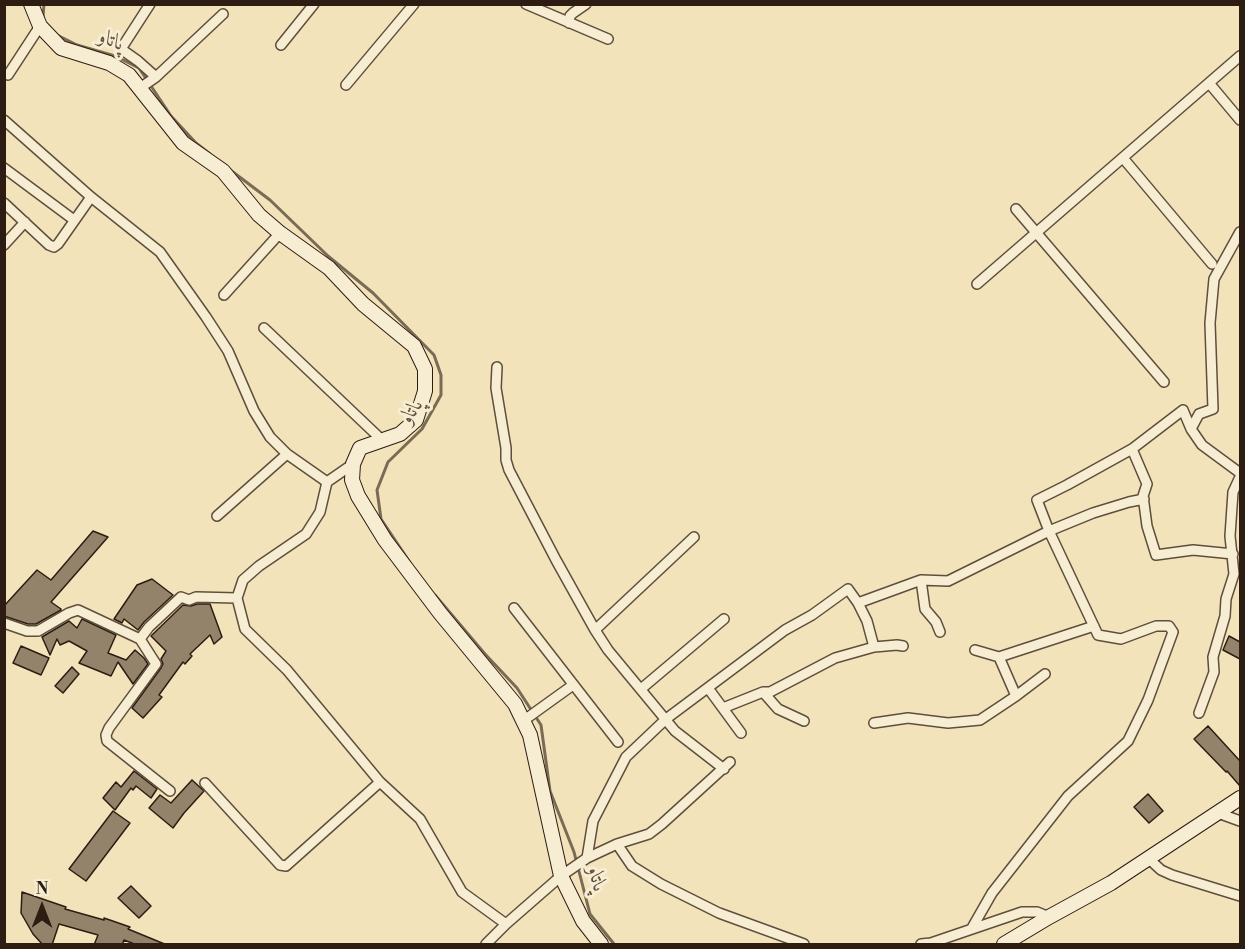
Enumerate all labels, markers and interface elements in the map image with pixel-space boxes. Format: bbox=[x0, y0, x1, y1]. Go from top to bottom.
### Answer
water label: پاتاو bbox=[94, 24, 128, 58]
water label: پاتاو bbox=[394, 394, 430, 430]
water label: پاتاو bbox=[580, 863, 612, 895]
north arrow bbox=[12, 877, 72, 937]
text: N bbox=[36, 879, 48, 899]

